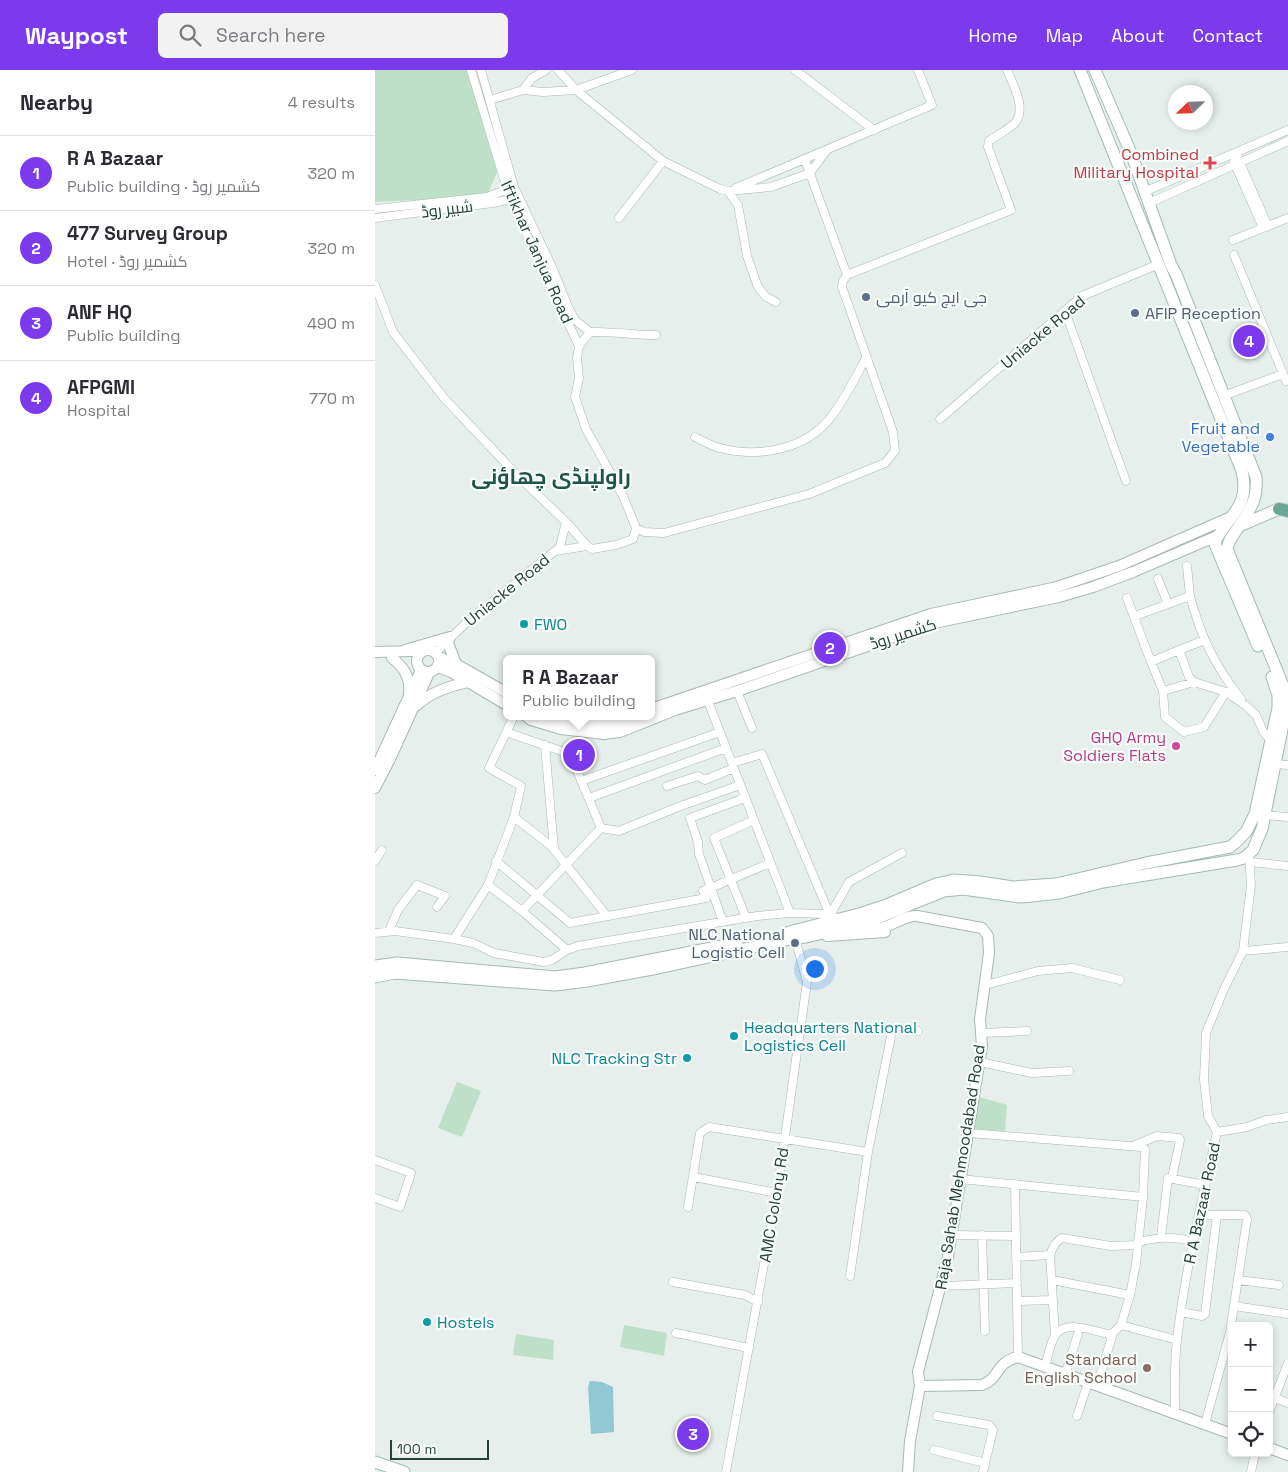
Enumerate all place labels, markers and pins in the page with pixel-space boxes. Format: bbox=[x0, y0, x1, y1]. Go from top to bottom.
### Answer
place label: Combined Military Hospital bbox=[1073, 144, 1199, 183]
marker: Combined Military Hospital bbox=[1203, 156, 1217, 170]
place label: جی ایچ کیو آرمی bbox=[876, 287, 987, 309]
marker: جی ایچ کیو آرمی bbox=[860, 291, 872, 303]
place label: AFIP Reception bbox=[1145, 303, 1261, 324]
marker: AFIP Reception bbox=[1129, 307, 1141, 319]
pin: 4 bbox=[1233, 322, 1265, 360]
place label: Fruit and Vegetable bbox=[1182, 418, 1260, 457]
marker: Fruit and Vegetable bbox=[1264, 431, 1276, 443]
place label: FWO bbox=[534, 614, 567, 635]
marker: FWO bbox=[518, 618, 530, 630]
pin: 2 bbox=[814, 629, 846, 667]
place label: GHQ Army Soldiers Flats bbox=[1063, 727, 1166, 766]
pin: 1 bbox=[563, 736, 595, 774]
marker: GHQ Army Soldiers Flats bbox=[1170, 740, 1182, 752]
place label: NLC National Logistic Cell bbox=[688, 924, 785, 963]
marker: NLC National Logistic Cell bbox=[789, 937, 801, 949]
place label: Headquarters National Logistics Cell bbox=[744, 1017, 917, 1056]
marker: Headquarters National Logistics Cell bbox=[728, 1030, 740, 1042]
place label: NLC Tracking Str bbox=[552, 1048, 677, 1069]
marker: NLC Tracking Str bbox=[681, 1052, 693, 1064]
place label: Hostels bbox=[437, 1312, 495, 1333]
marker: Hostels bbox=[421, 1316, 433, 1328]
place label: Standard English School bbox=[1025, 1349, 1137, 1388]
marker: Standard English School bbox=[1141, 1362, 1153, 1374]
pin: 3 bbox=[677, 1415, 709, 1453]

